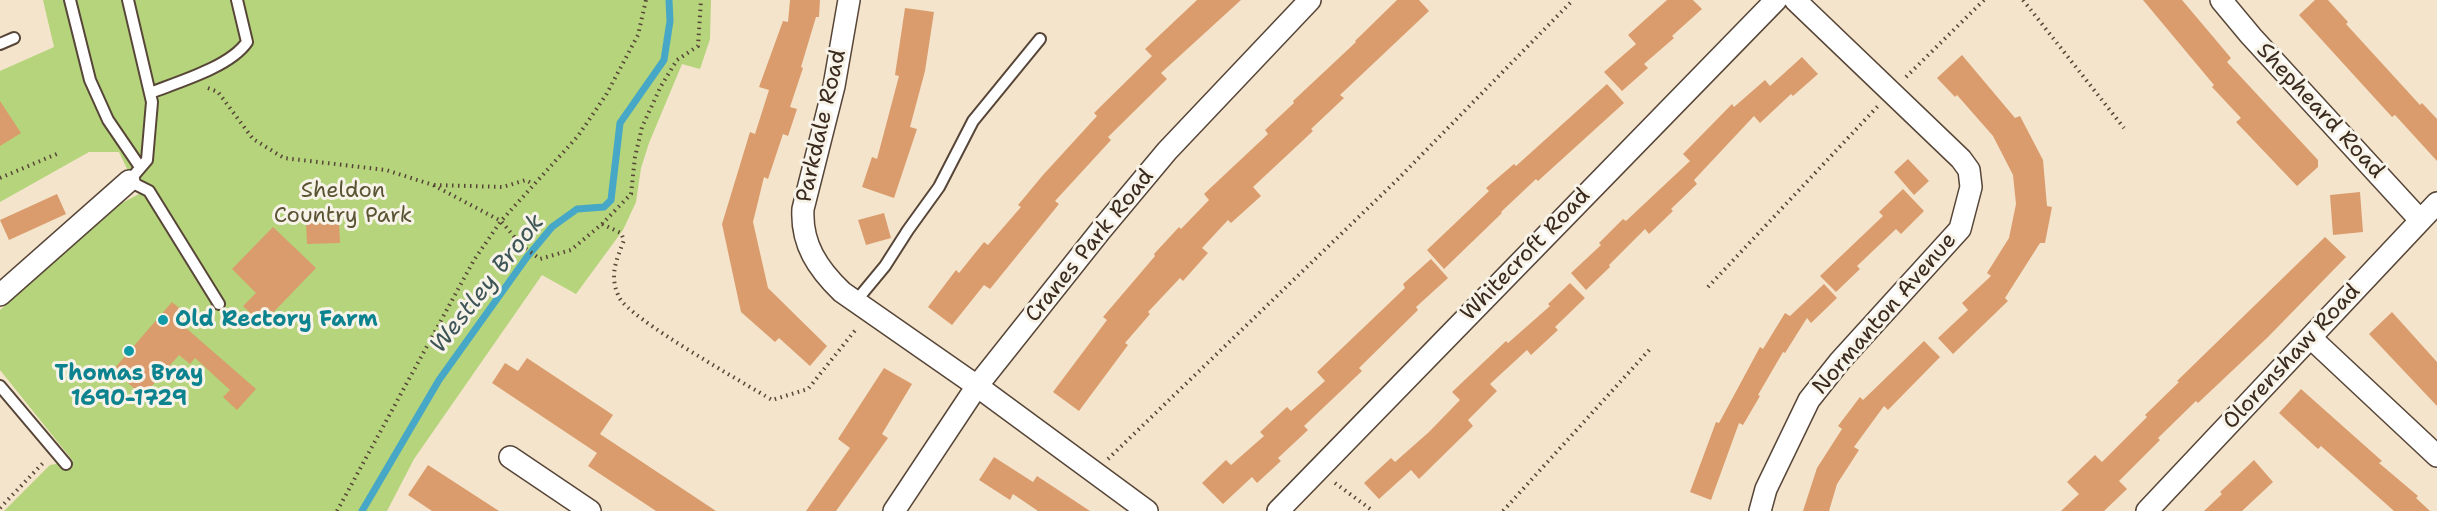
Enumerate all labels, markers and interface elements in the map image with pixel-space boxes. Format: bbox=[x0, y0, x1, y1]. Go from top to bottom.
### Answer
street label: Shepheard Road bbox=[2251, 38, 2389, 184]
street label: Parkdale Road bbox=[792, 47, 852, 205]
street label: Cranes Park Road bbox=[1020, 164, 1160, 328]
park label: Sheldon Country Park bbox=[274, 178, 412, 230]
street label: Whitecroft Road bbox=[1456, 183, 1596, 327]
water label: Westley Brook bbox=[425, 209, 551, 359]
street label: Normanton Avenue bbox=[1808, 228, 1962, 400]
street label: Olorenshaw Road bbox=[2218, 279, 2366, 435]
place label: Old Rectory Farm bbox=[175, 307, 378, 333]
marker: Old Rectory Farm bbox=[156, 313, 170, 327]
marker: Thomas Bray 1690-1729 bbox=[122, 344, 136, 358]
place label: Thomas Bray 1690-1729 bbox=[55, 361, 203, 412]

